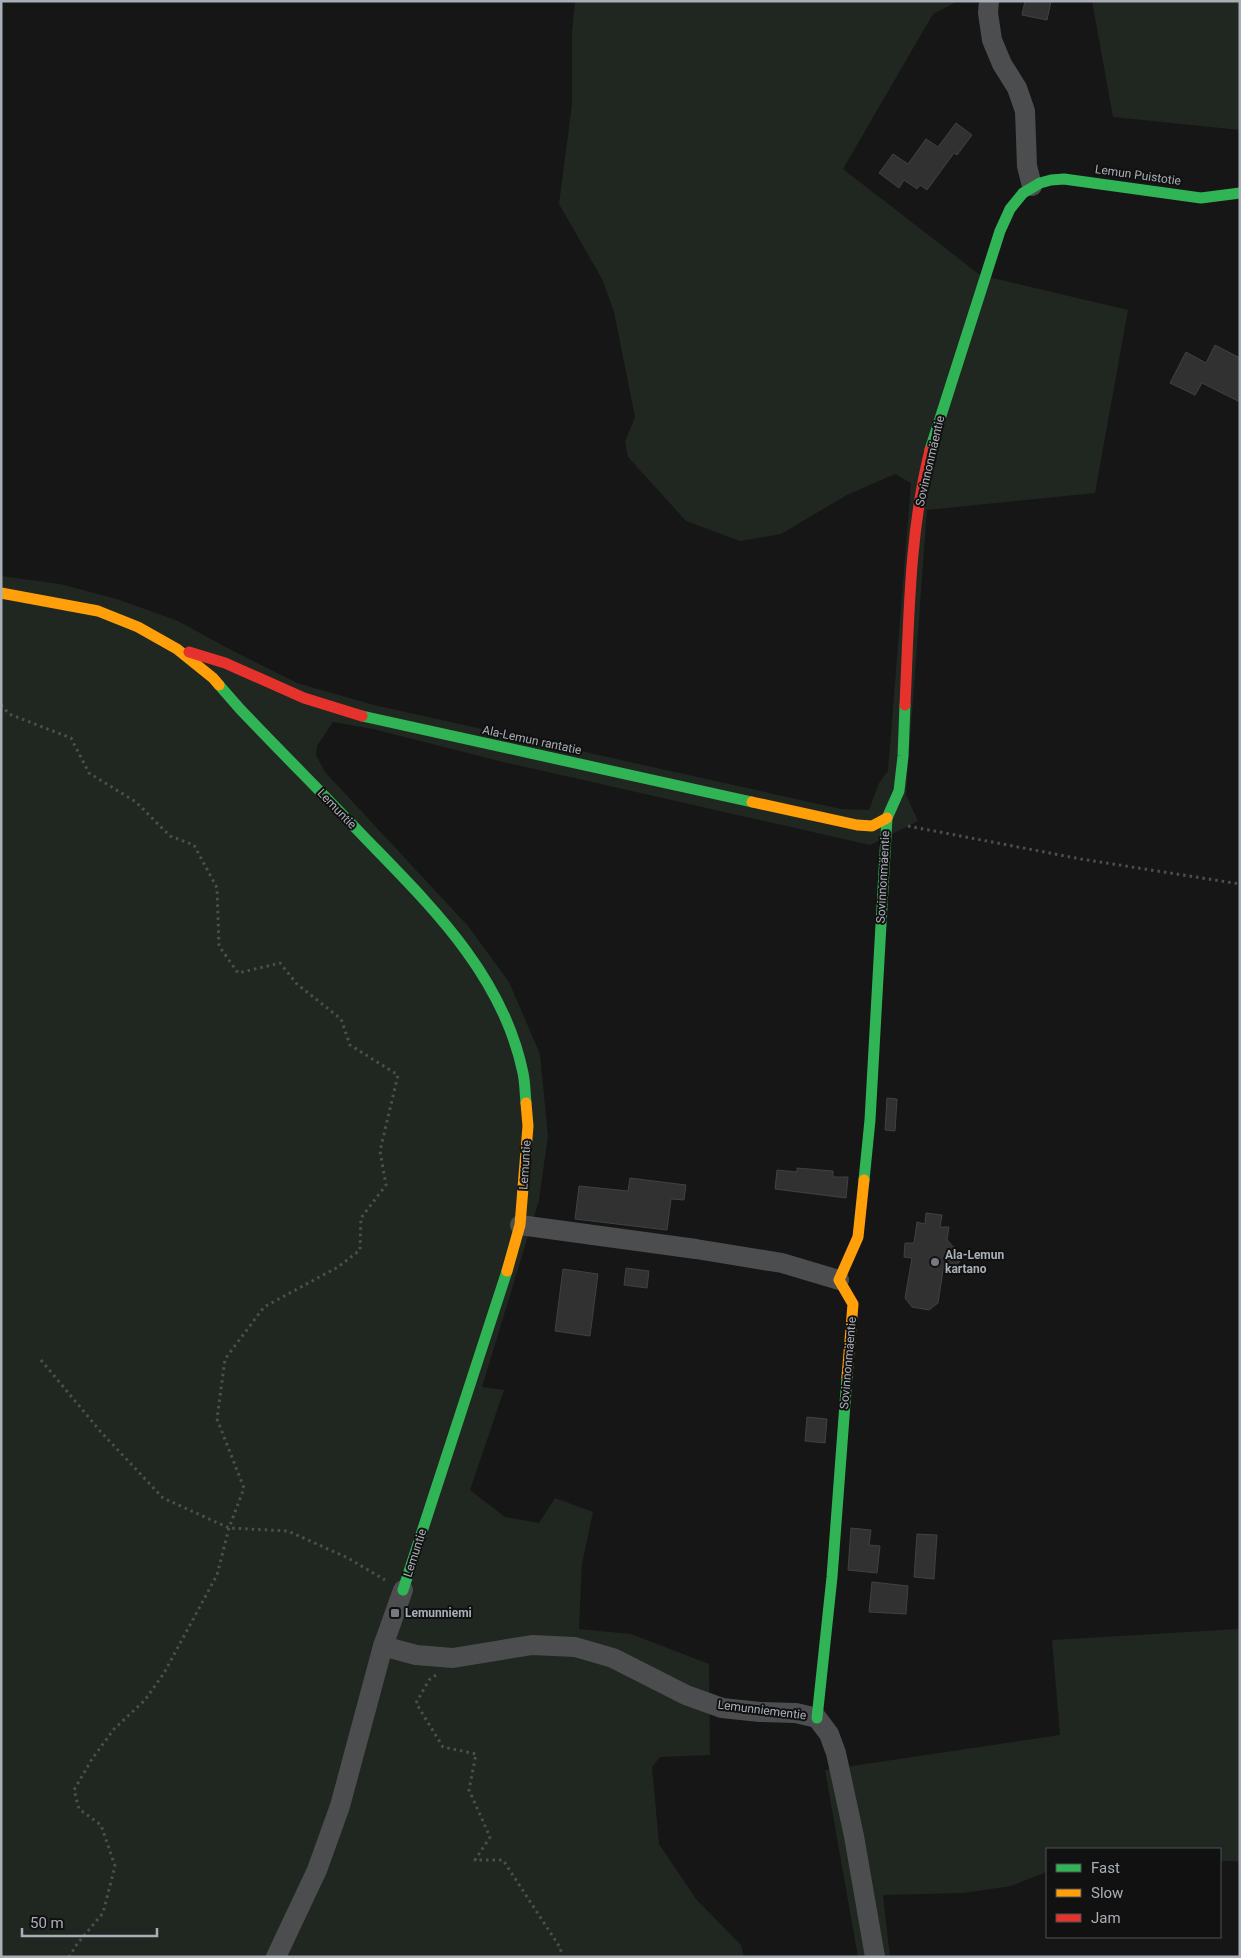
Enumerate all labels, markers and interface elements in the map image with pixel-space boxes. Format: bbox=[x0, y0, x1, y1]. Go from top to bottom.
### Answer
street label: Lemun Puistotie bbox=[1094, 162, 1182, 188]
street label: Sovinnonmäentie bbox=[913, 414, 947, 508]
street label: Ala-Lemun rantatie bbox=[481, 723, 583, 757]
street label: Lemuntie bbox=[315, 786, 359, 832]
street label: Sovinnonmäentie bbox=[874, 830, 892, 924]
street label: Lemuntie bbox=[516, 1140, 534, 1190]
place label: Ala-Lemun kartano bbox=[945, 1248, 1004, 1276]
marker: Ala-Lemun kartano bbox=[929, 1256, 941, 1268]
street label: Sovinnonmäentie bbox=[837, 1316, 859, 1410]
street label: Lemuntie bbox=[401, 1527, 429, 1579]
place label: Lemunniemi bbox=[405, 1606, 472, 1620]
marker: Lemunniemi bbox=[389, 1607, 401, 1619]
street label: Lemunniementie bbox=[717, 1698, 807, 1722]
legend bbox=[1046, 1848, 1221, 1938]
text: Fast bbox=[1091, 1859, 1120, 1877]
text: Slow bbox=[1091, 1884, 1123, 1902]
scale bar bbox=[22, 1906, 158, 1938]
text: Jam bbox=[1091, 1909, 1121, 1927]
text: 50 m bbox=[30, 1914, 64, 1932]

